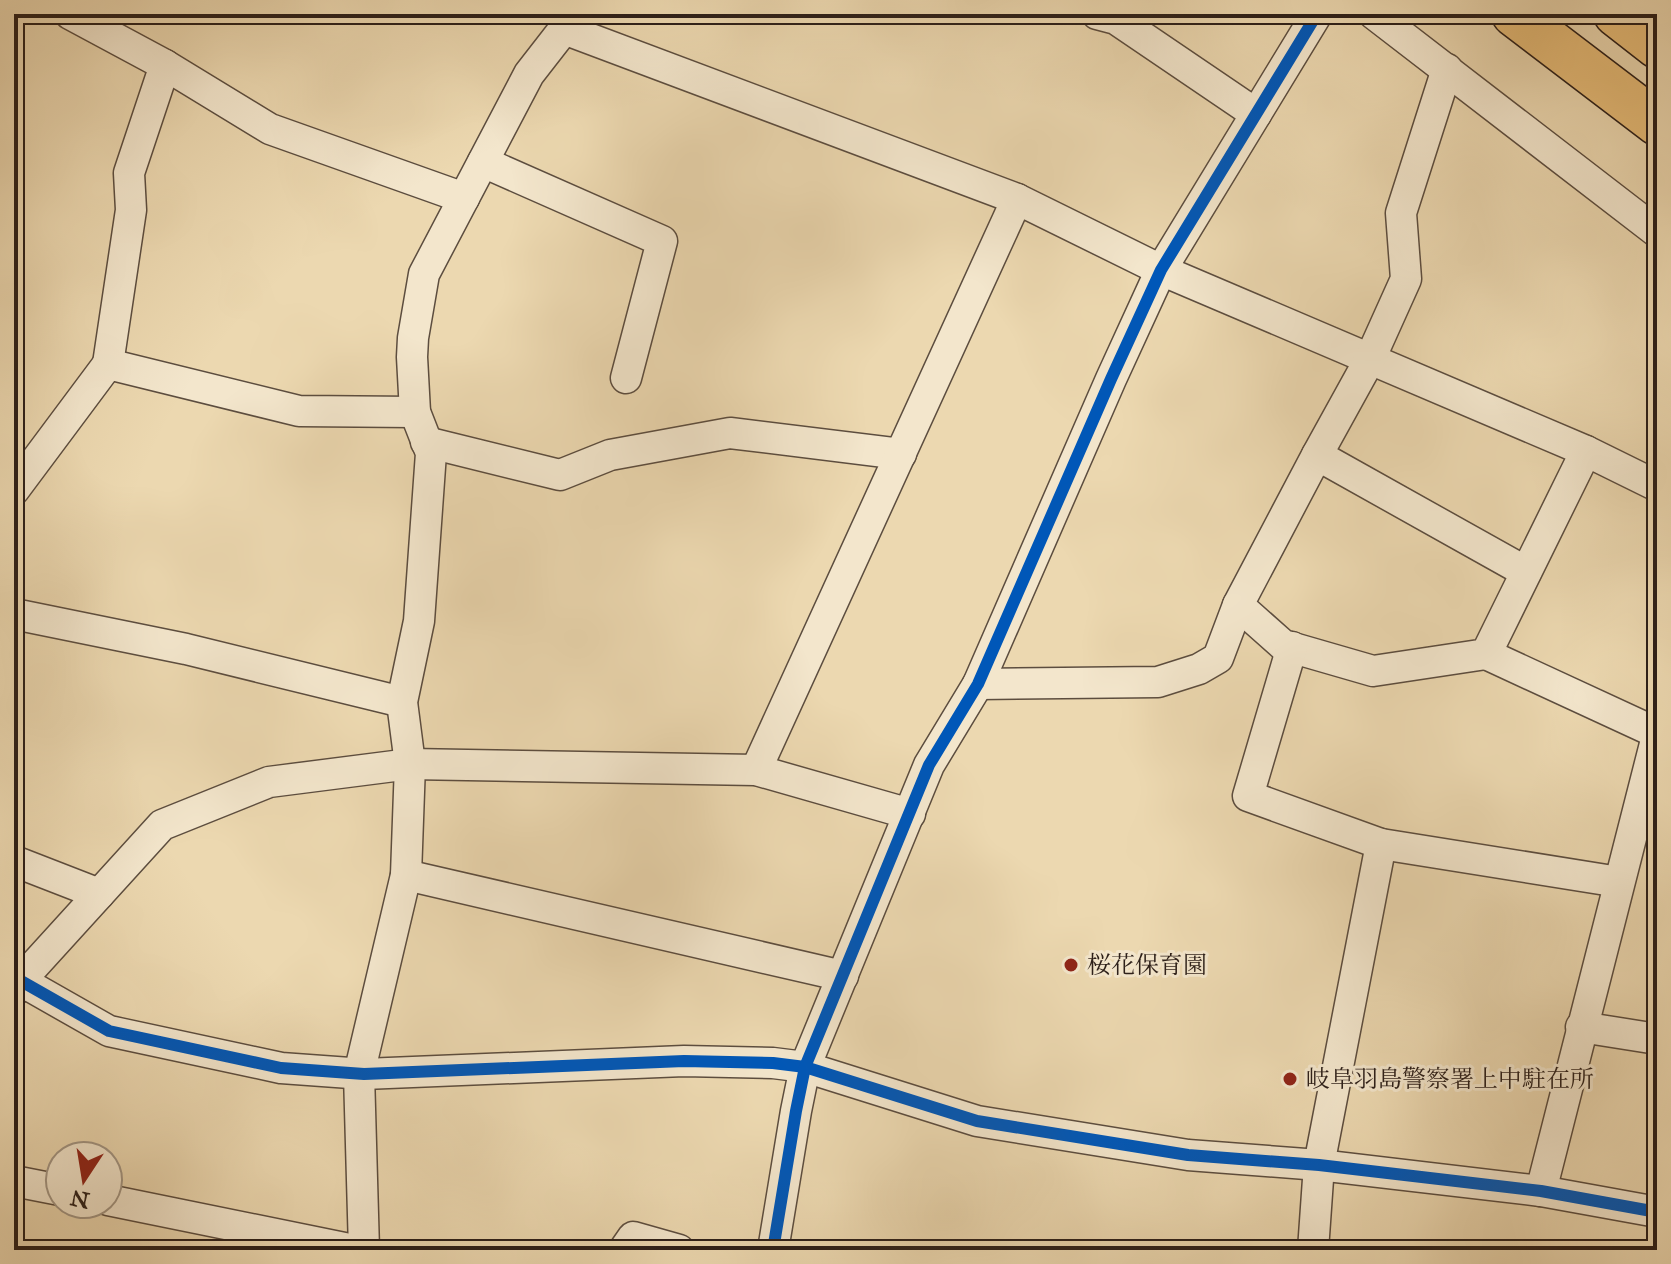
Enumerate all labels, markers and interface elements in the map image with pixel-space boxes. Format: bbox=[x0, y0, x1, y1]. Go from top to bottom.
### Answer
place label: 桜花保育園 bbox=[1087, 950, 1207, 980]
marker: 桜花保育園 bbox=[1062, 956, 1080, 974]
place label: 岐阜羽島警察署上中駐在所 bbox=[1306, 1064, 1594, 1094]
marker: 岐阜羽島警察署上中駐在所 bbox=[1281, 1070, 1299, 1088]
north arrow bbox=[44, 1140, 124, 1220]
text: N bbox=[68, 1184, 92, 1214]

